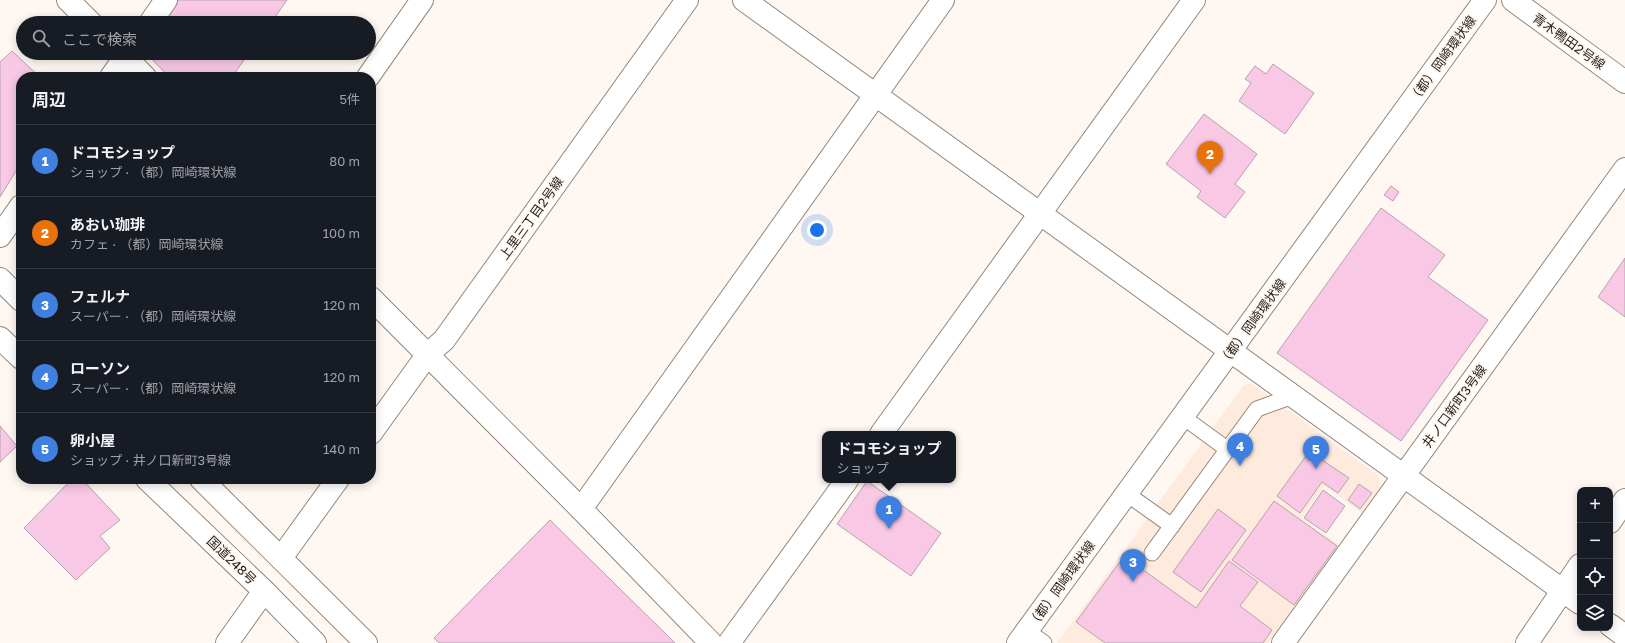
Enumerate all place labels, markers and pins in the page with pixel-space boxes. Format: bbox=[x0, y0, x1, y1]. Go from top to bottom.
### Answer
pin: 2 bbox=[1197, 141, 1223, 174]
pin: 4 bbox=[1227, 433, 1253, 466]
pin: 5 bbox=[1303, 436, 1329, 469]
pin: 1 bbox=[876, 496, 902, 529]
pin: 3 bbox=[1120, 549, 1146, 582]

